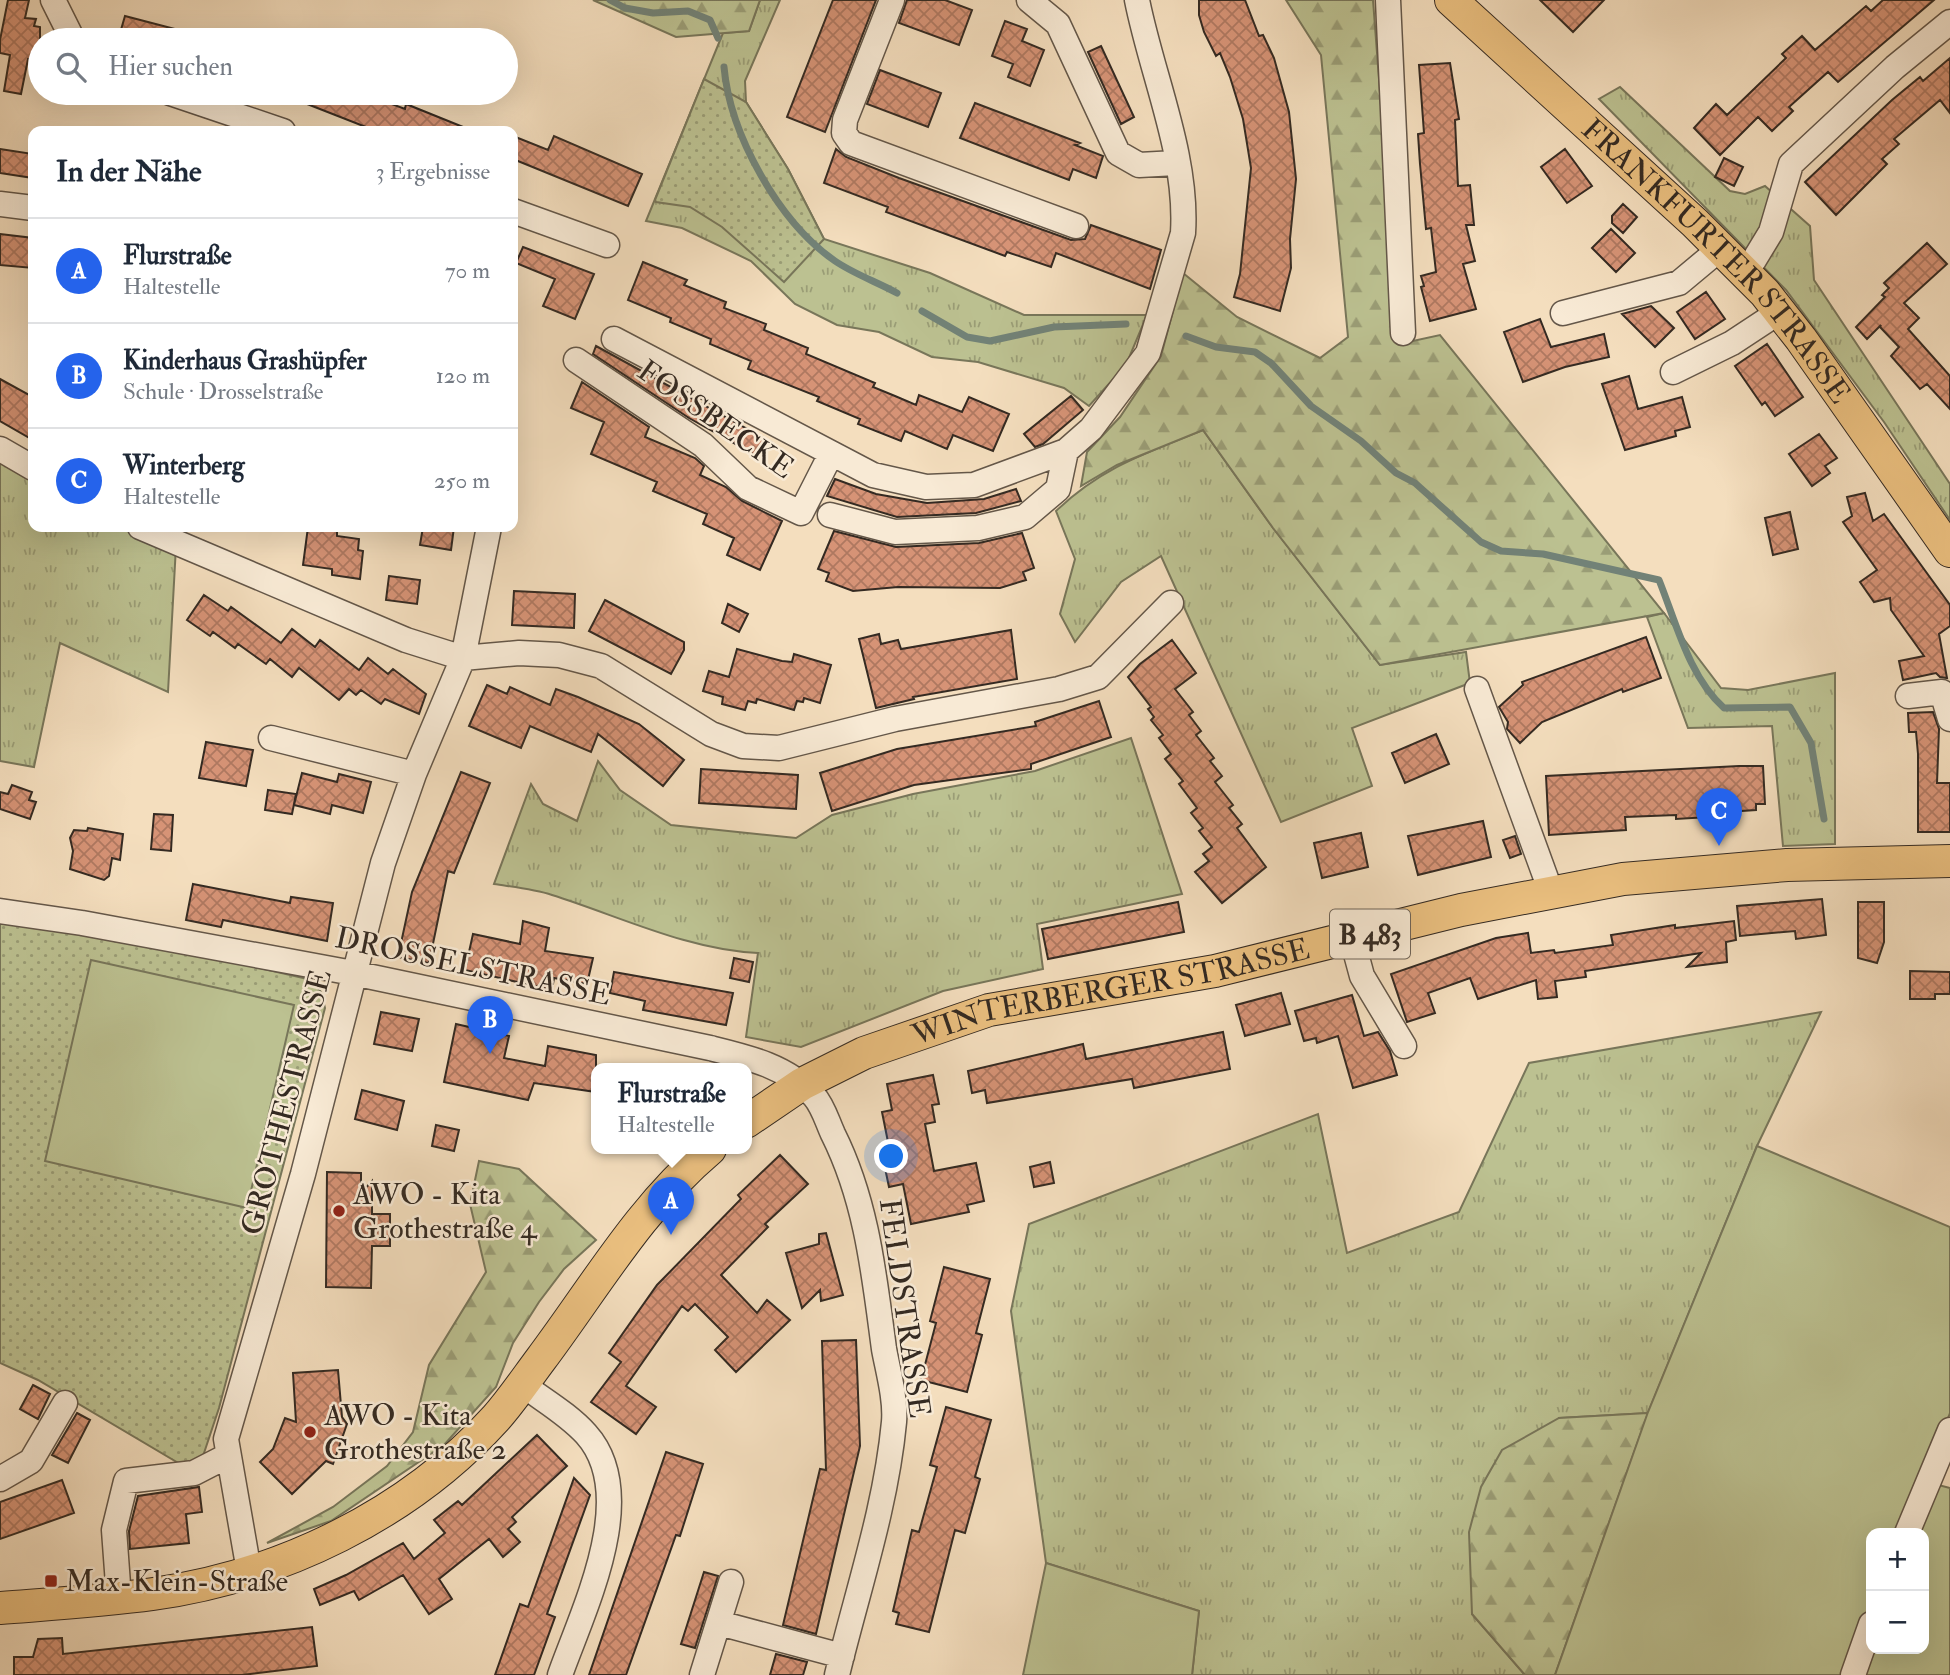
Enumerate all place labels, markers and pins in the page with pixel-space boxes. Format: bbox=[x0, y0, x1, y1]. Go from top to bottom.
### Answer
pin: C bbox=[1696, 788, 1742, 846]
pin: B bbox=[467, 996, 513, 1054]
place label: AWO - Kita Grothestraße 4 bbox=[352, 1176, 538, 1247]
pin: A bbox=[648, 1177, 694, 1235]
marker: AWO - Kita Grothestraße 4 bbox=[331, 1203, 347, 1219]
place label: AWO - Kita Grothestraße 2 bbox=[323, 1397, 507, 1468]
marker: AWO - Kita Grothestraße 2 bbox=[302, 1424, 318, 1440]
place label: Max-Klein-Straße bbox=[65, 1563, 288, 1600]
marker: Max-Klein-Straße bbox=[43, 1573, 59, 1589]

